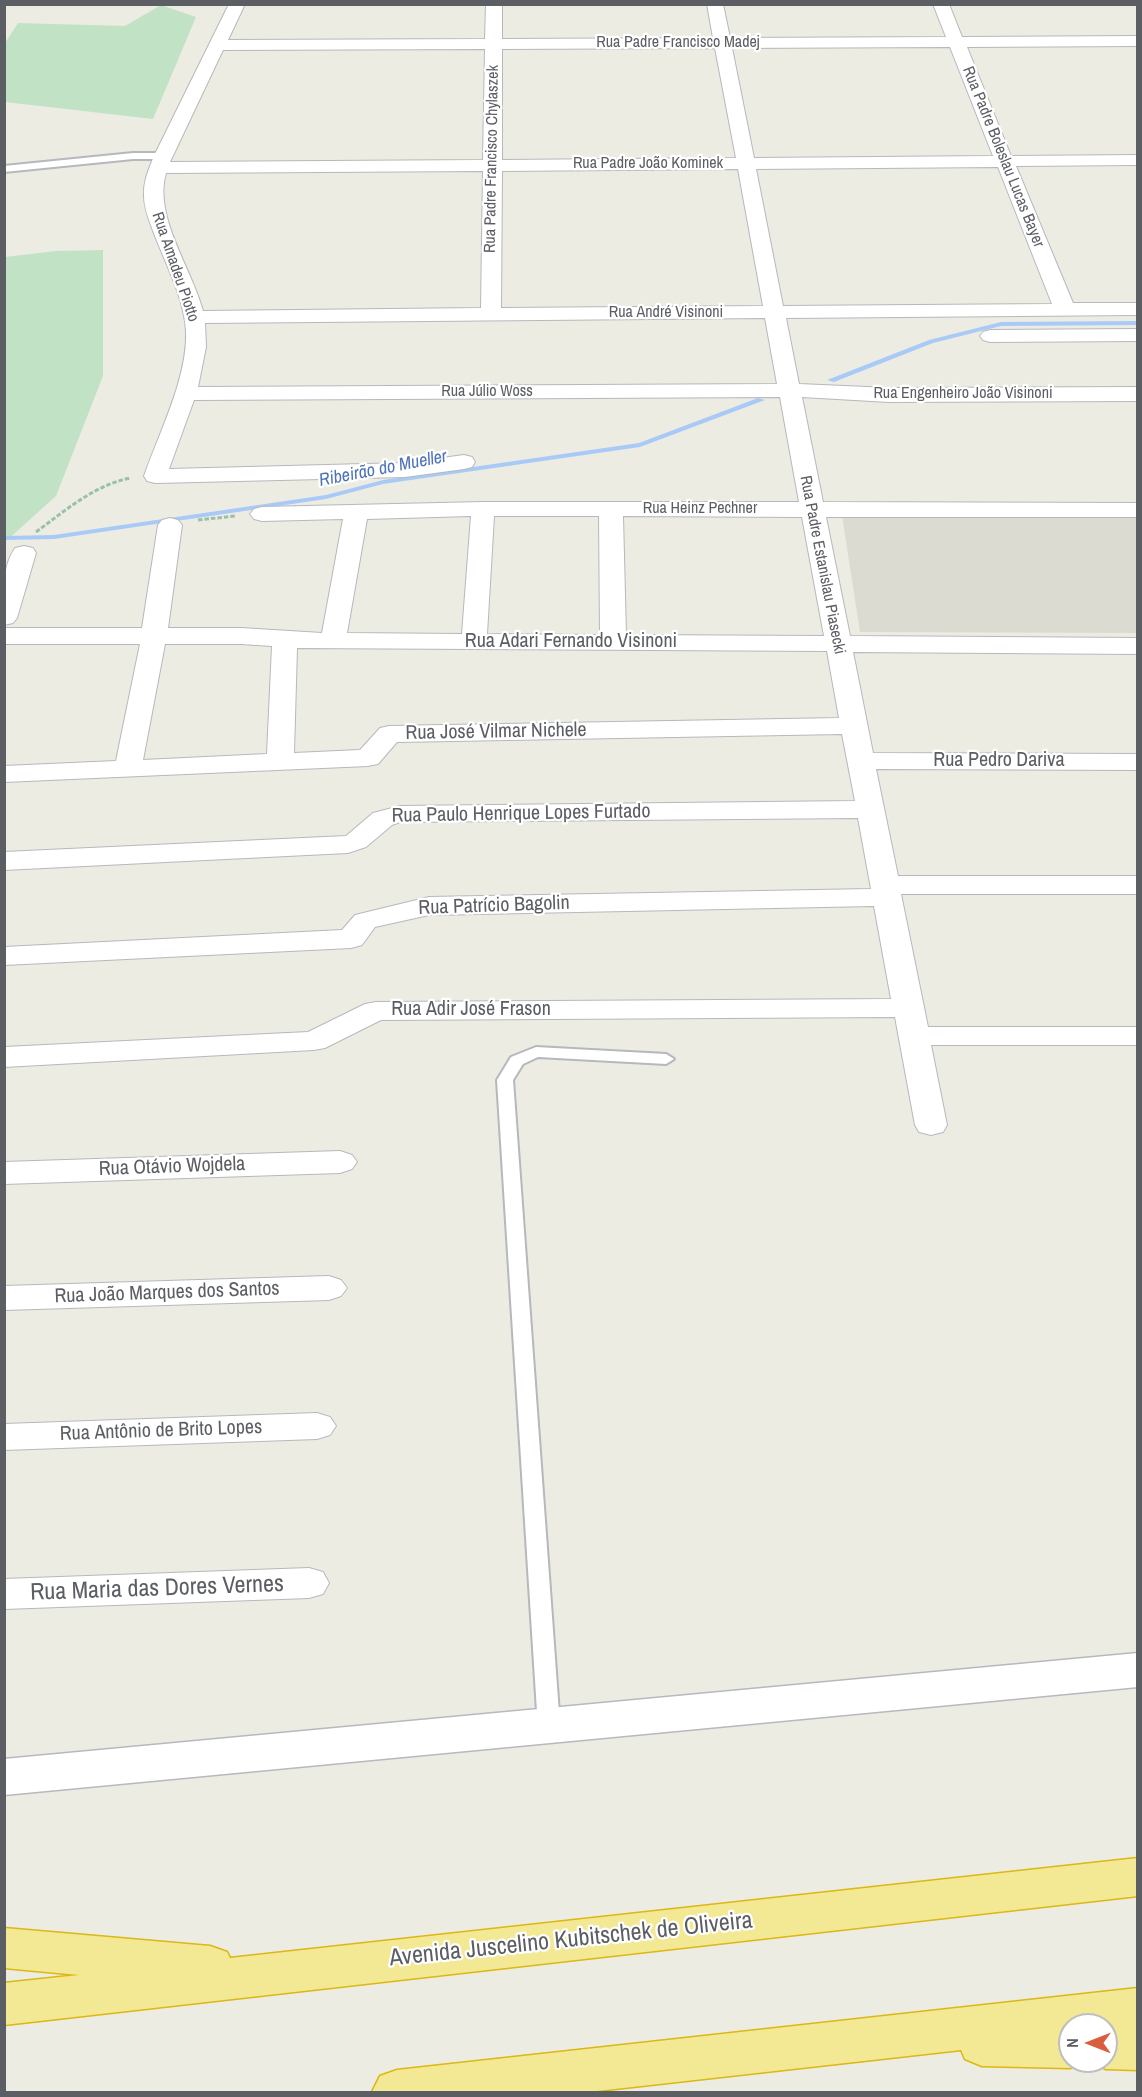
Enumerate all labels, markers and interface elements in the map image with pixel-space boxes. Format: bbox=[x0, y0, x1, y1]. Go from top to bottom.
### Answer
street label: Rua Padre Francisco Madej bbox=[596, 33, 760, 53]
street label: Rua Padre Boleslau Lucas Bayer bbox=[958, 64, 1048, 250]
street label: Rua Padre Francisco Chylaszek bbox=[481, 65, 503, 253]
street label: Rua Padre João Kominek bbox=[573, 154, 723, 174]
street label: Rua Amadeu Piotto bbox=[147, 210, 203, 324]
street label: Rua André Visinoni bbox=[609, 303, 723, 323]
street label: Rua Júlio Woss bbox=[441, 382, 533, 402]
street label: Rua Engenheiro João Visinoni bbox=[873, 384, 1053, 404]
water label: Ribeirão do Mueller bbox=[317, 446, 449, 492]
street label: Rua Padre Estanislau Piasecki bbox=[795, 474, 849, 656]
street label: Rua Heinz Pechner bbox=[643, 499, 757, 519]
street label: Rua Adari Fernando Visinoni bbox=[465, 630, 677, 654]
street label: Rua José Vilmar Nichele bbox=[405, 718, 587, 746]
street label: Rua Pedro Dariva bbox=[933, 749, 1065, 773]
street label: Rua Paulo Henrique Lopes Furtado bbox=[391, 800, 651, 828]
street label: Rua Patrício Bagolin bbox=[418, 891, 570, 921]
street label: Rua Adir José Frason bbox=[391, 998, 551, 1022]
street label: Rua Otávio Wojdela bbox=[98, 1152, 246, 1182]
street label: Rua João Marques dos Santos bbox=[54, 1277, 280, 1309]
street label: Rua Antônio de Brito Lopes bbox=[59, 1415, 263, 1447]
street label: Rua Maria das Dores Vernes bbox=[30, 1570, 284, 1608]
street label: Avenida Juscelino Kubitschek de Oliveira bbox=[388, 1907, 754, 1973]
north arrow bbox=[1058, 2013, 1118, 2073]
text: N bbox=[1061, 2038, 1083, 2048]

